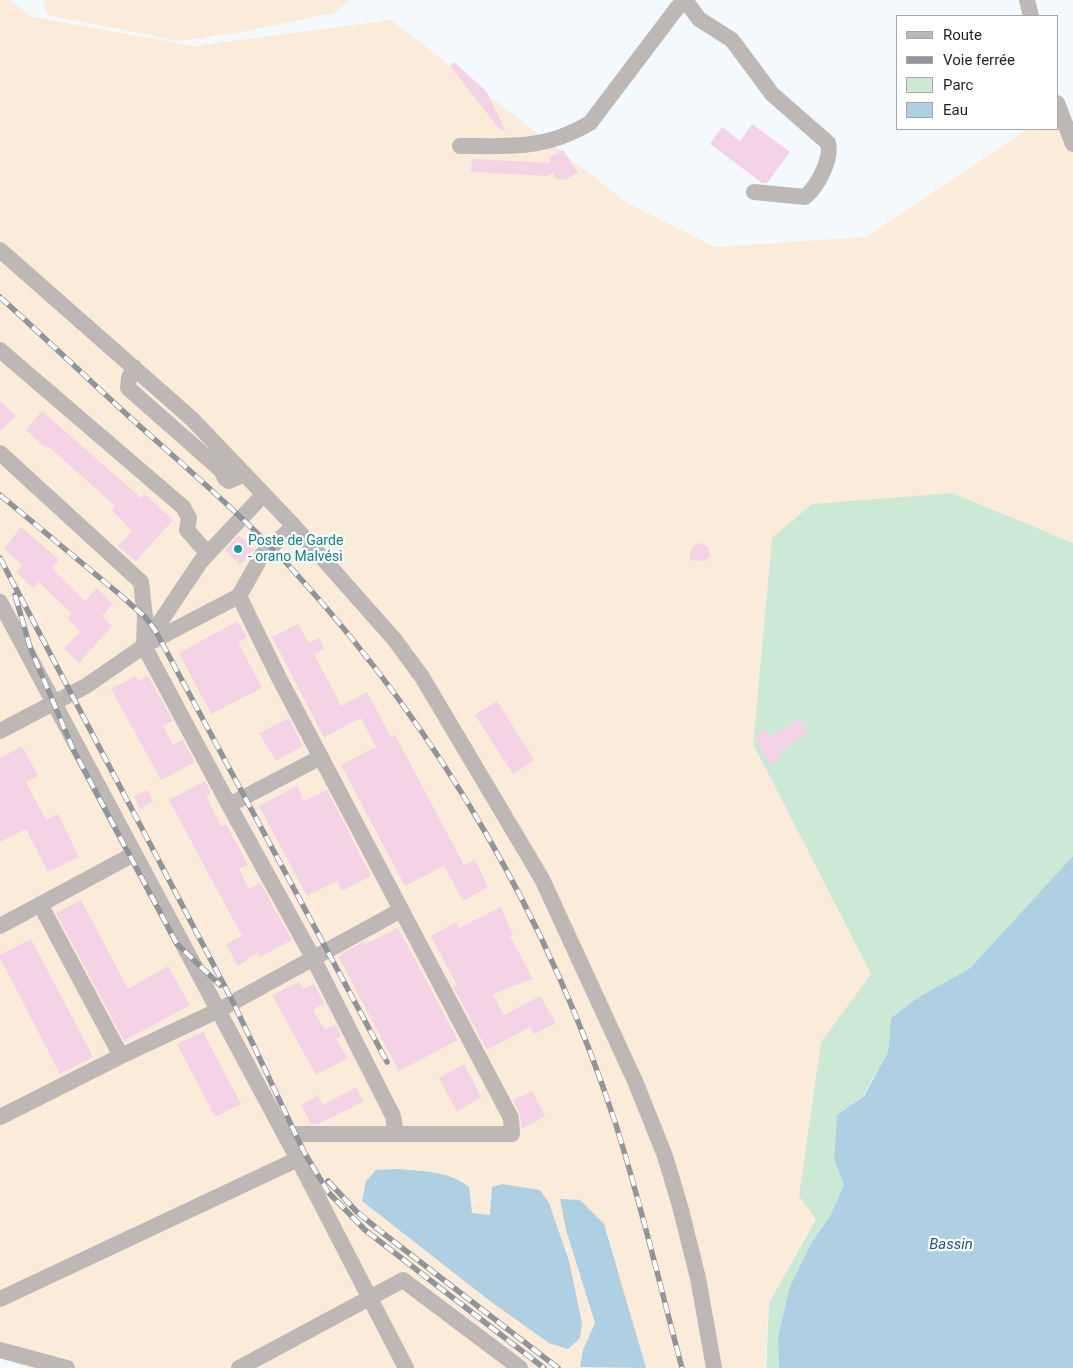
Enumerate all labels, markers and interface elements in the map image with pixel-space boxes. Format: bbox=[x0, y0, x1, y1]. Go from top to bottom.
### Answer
legend bbox=[896, 15, 1058, 130]
text: Route bbox=[943, 26, 982, 44]
text: Voie ferrée bbox=[943, 51, 1015, 69]
text: Parc bbox=[943, 76, 973, 94]
text: Eau bbox=[943, 101, 968, 119]
place label: Poste de Garde - orano Malvési bbox=[248, 533, 343, 566]
marker: Poste de Garde - orano Malvési bbox=[232, 543, 244, 555]
water label: Bassin bbox=[929, 1236, 973, 1254]

